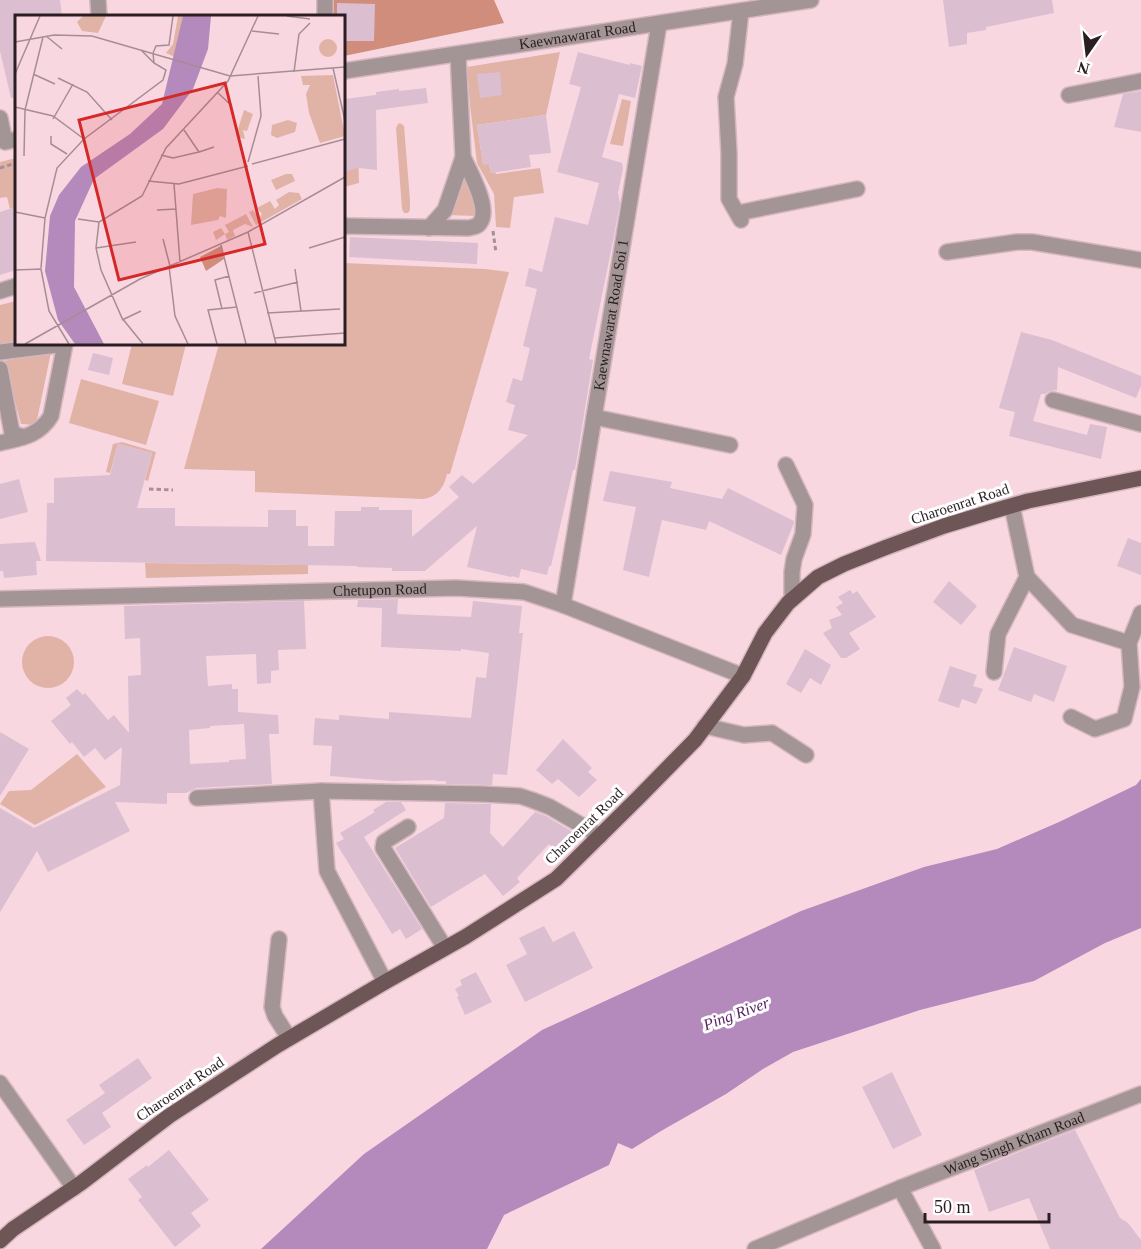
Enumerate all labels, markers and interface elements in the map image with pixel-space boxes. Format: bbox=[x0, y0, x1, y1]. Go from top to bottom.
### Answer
inset map bbox=[15, 15, 345, 345]
street label: Kaewnawarat Road bbox=[518, 19, 637, 52]
north arrow bbox=[1057, 24, 1117, 84]
text: N bbox=[1075, 58, 1091, 78]
street label: Kaewnawarat Road Soi 1 bbox=[591, 238, 631, 392]
street label: Charoenrat Road bbox=[909, 480, 1011, 527]
street label: Chetupon Road bbox=[333, 581, 427, 599]
street label: Charoenrat Road bbox=[542, 784, 627, 867]
water label: Ping River bbox=[700, 993, 773, 1035]
street label: Charoenrat Road bbox=[133, 1054, 227, 1124]
street label: Wang Singh Kham Road bbox=[942, 1109, 1087, 1178]
scale bar bbox=[925, 1186, 1050, 1224]
text: 50 m bbox=[934, 1197, 971, 1217]

